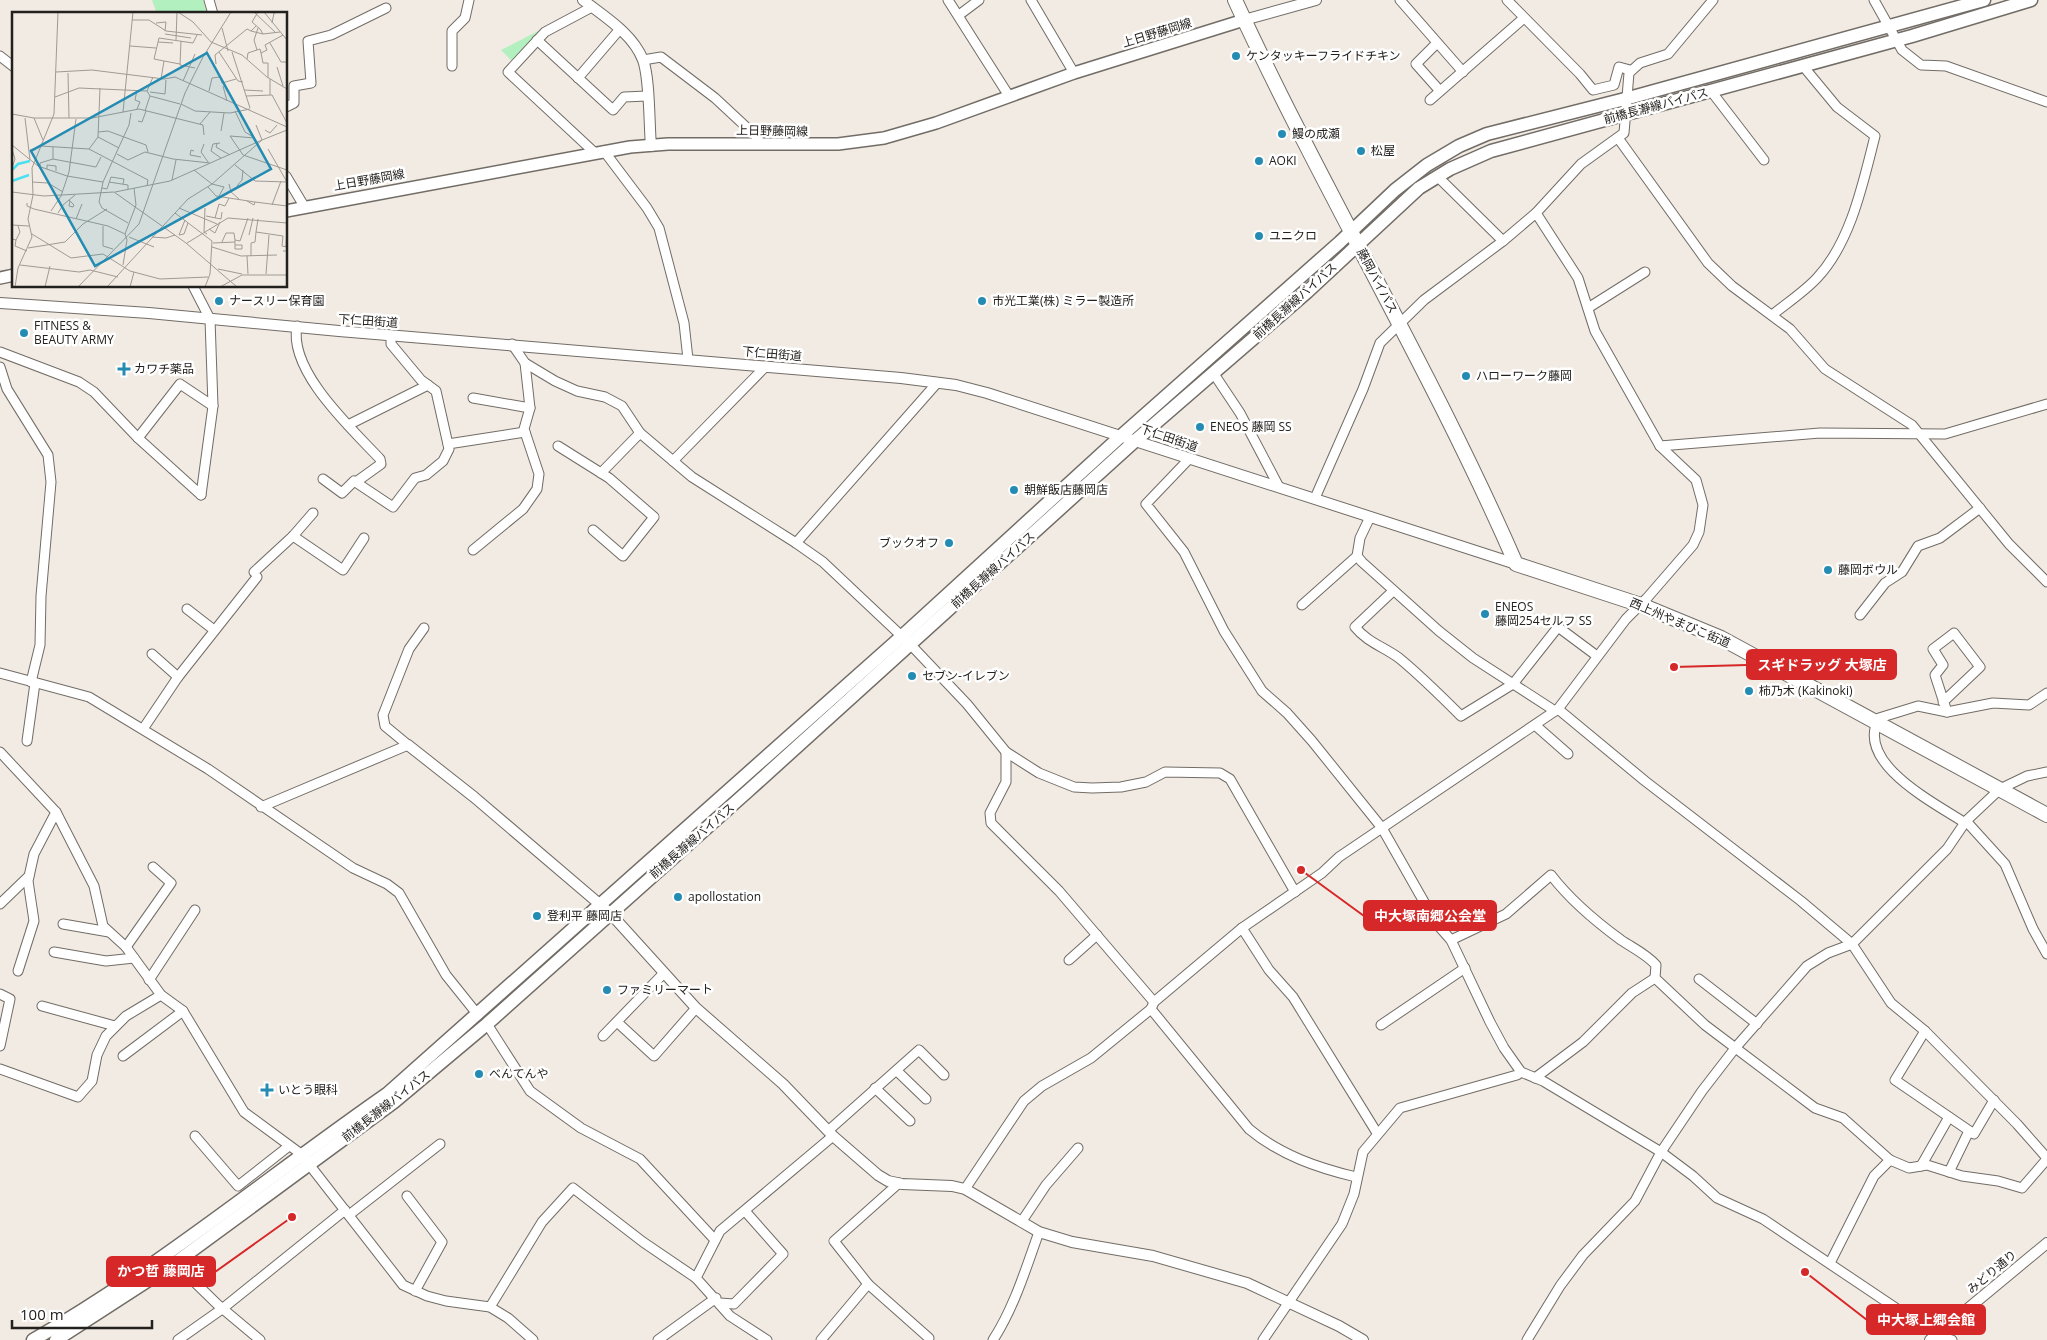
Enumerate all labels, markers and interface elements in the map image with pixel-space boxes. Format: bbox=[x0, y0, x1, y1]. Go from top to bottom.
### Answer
inset map bbox=[12, 12, 288, 288]
street label: 上日野藤岡線 bbox=[1120, 14, 1194, 51]
place label: ケンタッキーフライドチキン bbox=[1246, 47, 1401, 64]
marker: ケンタッキーフライドチキン bbox=[1230, 50, 1242, 62]
street label: 前橋長瀞線バイパス bbox=[1602, 83, 1710, 128]
street label: 上日野藤岡線 bbox=[736, 121, 808, 140]
place label: 鰻の成瀬 bbox=[1292, 125, 1340, 142]
marker: 鰻の成瀬 bbox=[1276, 128, 1288, 140]
place label: 松屋 bbox=[1371, 142, 1395, 159]
marker: 松屋 bbox=[1355, 145, 1367, 157]
place label: AOKI bbox=[1269, 152, 1297, 169]
marker: AOKI bbox=[1253, 155, 1265, 167]
street label: 上日野藤岡線 bbox=[332, 165, 406, 194]
place label: ユニクロ bbox=[1269, 227, 1317, 244]
marker: ユニクロ bbox=[1253, 230, 1265, 242]
street label: 藤岡バイパス bbox=[1353, 245, 1402, 316]
street label: 前橋長瀞線バイパス bbox=[1249, 258, 1340, 343]
place label: ナースリー保育園 bbox=[229, 292, 324, 309]
place label: 市光工業(株) ミラー製造所 bbox=[992, 292, 1134, 309]
marker: ナースリー保育園 bbox=[213, 295, 225, 307]
marker: 市光工業(株) ミラー製造所 bbox=[976, 295, 988, 307]
street label: 下仁田街道 bbox=[338, 310, 399, 331]
place label: FITNESS & BEAUTY ARMY bbox=[34, 317, 114, 348]
marker: FITNESS & BEAUTY ARMY bbox=[18, 327, 30, 339]
street label: 下仁田街道 bbox=[741, 342, 803, 365]
place label: カワチ薬品 bbox=[134, 360, 194, 377]
marker: カワチ薬品 bbox=[118, 363, 130, 375]
place label: ハローワーク藤岡 bbox=[1476, 367, 1572, 384]
marker: ハローワーク藤岡 bbox=[1460, 370, 1472, 382]
place label: ENEOS 藤岡 SS bbox=[1210, 418, 1292, 435]
street label: 下仁田街道 bbox=[1138, 420, 1200, 455]
marker: ENEOS 藤岡 SS bbox=[1194, 421, 1206, 433]
place label: 朝鮮飯店藤岡店 bbox=[1024, 481, 1108, 498]
marker: 朝鮮飯店藤岡店 bbox=[1008, 484, 1020, 496]
street label: 前橋長瀞線バイパス bbox=[947, 527, 1038, 612]
place label: ブックオフ bbox=[879, 534, 939, 551]
marker: ブックオフ bbox=[943, 537, 955, 549]
place label: 藤岡ボウル bbox=[1838, 561, 1898, 578]
marker: 藤岡ボウル bbox=[1822, 564, 1834, 576]
street label: 西上州やまびこ街道 bbox=[1627, 594, 1733, 651]
place label: ENEOS 藤岡254セルフ SS bbox=[1495, 598, 1592, 629]
marker: ENEOS 藤岡254セルフ SS bbox=[1479, 608, 1491, 620]
callout: スギドラッグ 大塚店 bbox=[1747, 650, 1896, 679]
text: スギドラッグ 大塚店 bbox=[1757, 655, 1887, 674]
place label: セブン-イレブン bbox=[922, 667, 1010, 684]
marker: セブン-イレブン bbox=[906, 670, 918, 682]
place label: 柿乃木 (Kakinoki) bbox=[1759, 682, 1853, 699]
marker: 柿乃木 (Kakinoki) bbox=[1743, 685, 1755, 697]
street label: 前橋長瀞線バイパス bbox=[645, 799, 738, 882]
place label: apollostation bbox=[688, 888, 761, 905]
marker: apollostation bbox=[672, 891, 684, 903]
callout: 中大塚南郷公会堂 bbox=[1364, 901, 1496, 930]
text: 中大塚南郷公会堂 bbox=[1374, 906, 1486, 925]
place label: 登利平 藤岡店 bbox=[547, 907, 622, 924]
marker: 登利平 藤岡店 bbox=[531, 910, 543, 922]
place label: ファミリーマート bbox=[617, 981, 713, 998]
marker: ファミリーマート bbox=[601, 984, 613, 996]
place label: べんてんや bbox=[489, 1065, 548, 1082]
street label: 前橋長瀞線バイパス bbox=[338, 1066, 433, 1145]
marker: べんてんや bbox=[473, 1068, 485, 1080]
place label: いとう眼科 bbox=[278, 1081, 338, 1098]
marker: いとう眼科 bbox=[260, 1083, 274, 1097]
street label: みどり通り bbox=[1963, 1246, 2020, 1297]
callout: かつ哲 藤岡店 bbox=[107, 1257, 215, 1286]
text: かつ哲 藤岡店 bbox=[117, 1261, 205, 1280]
scale bar bbox=[12, 1298, 152, 1330]
text: 100 m bbox=[20, 1304, 64, 1324]
callout: 中大塚上郷会館 bbox=[1867, 1305, 1985, 1334]
text: 中大塚上郷会館 bbox=[1877, 1310, 1975, 1329]

